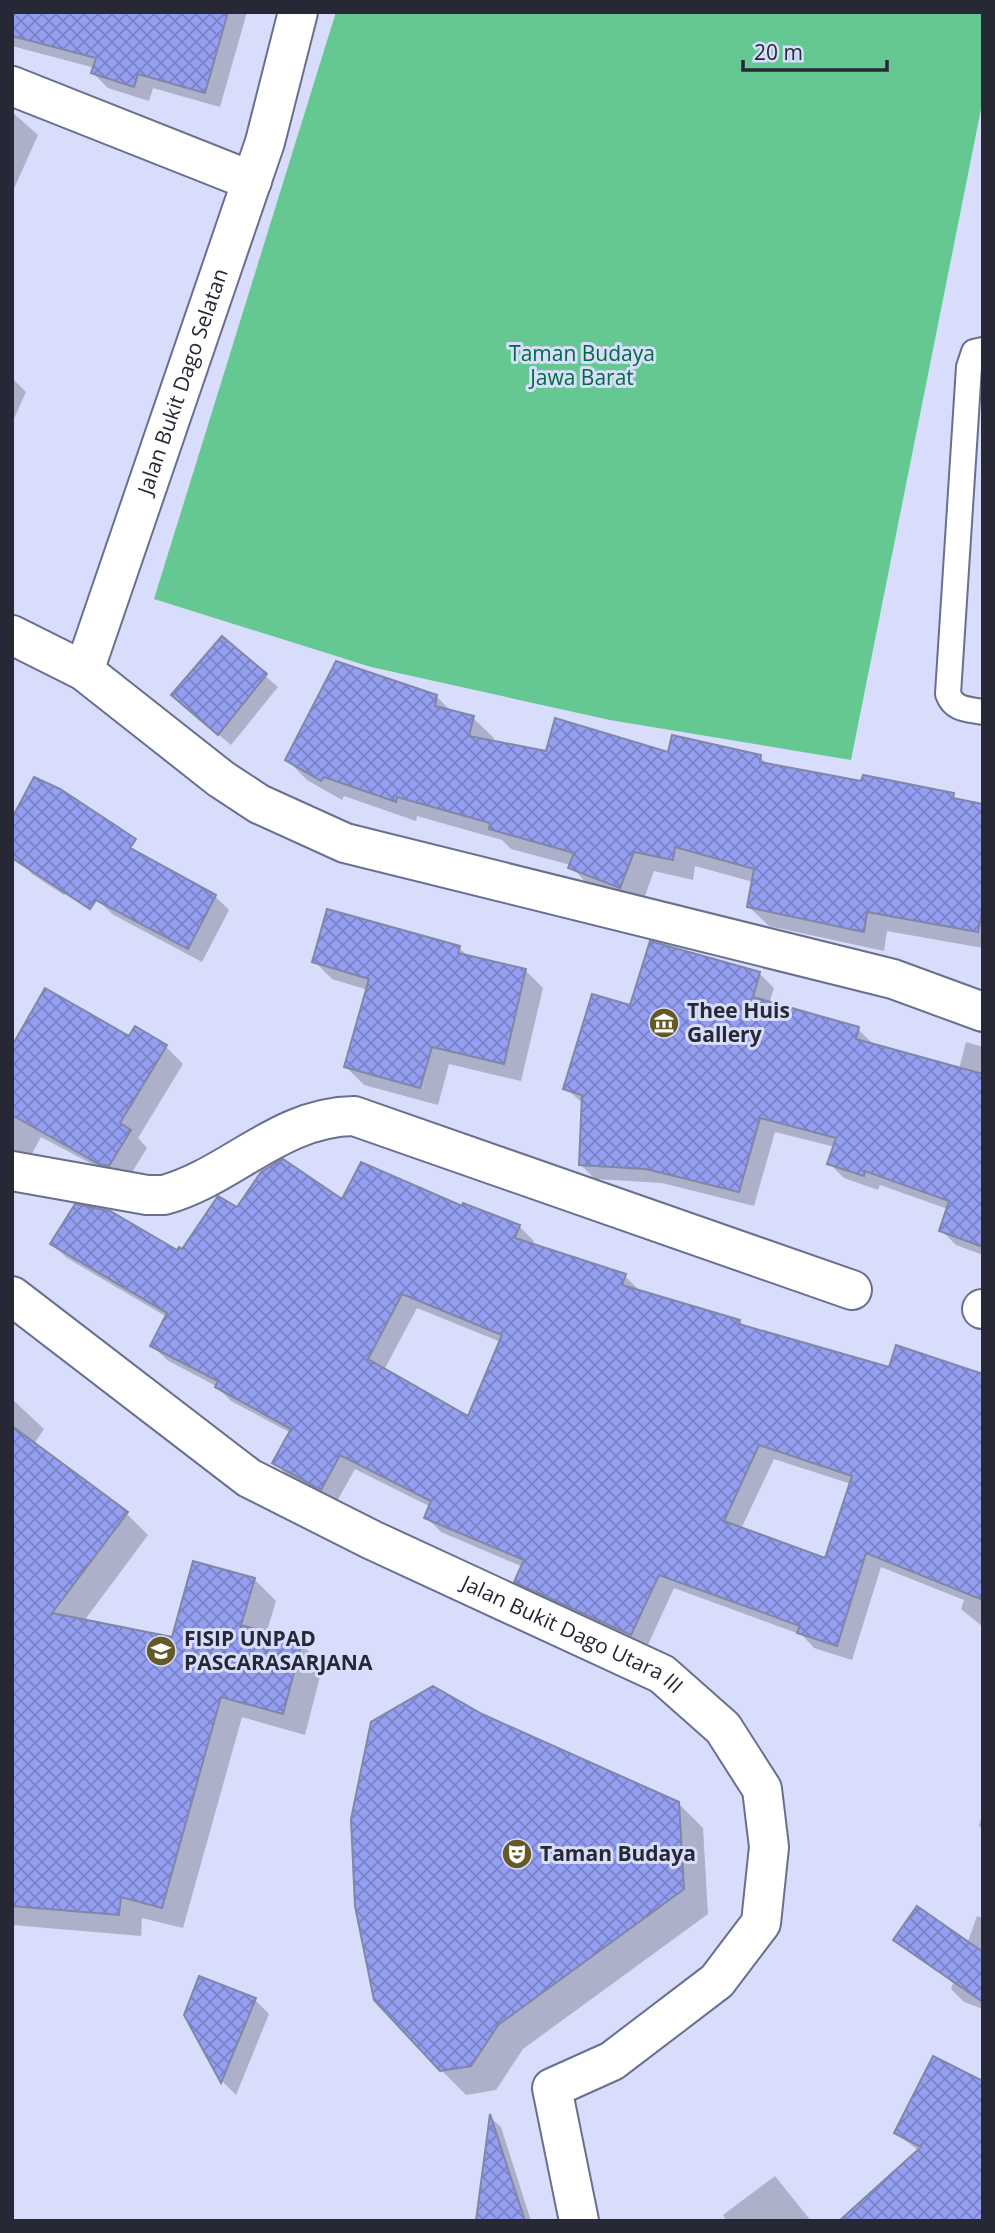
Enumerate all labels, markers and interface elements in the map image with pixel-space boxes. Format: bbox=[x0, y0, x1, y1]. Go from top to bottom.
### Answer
scale bar bbox=[743, 28, 886, 72]
text: 20 m bbox=[754, 38, 803, 66]
street label: Jalan Bukit Dago Selatan bbox=[130, 264, 234, 500]
park label: Taman Budaya Jawa Barat bbox=[509, 339, 655, 391]
place label: Thee Huis Gallery bbox=[687, 996, 790, 1048]
museum icon: Thee Huis Gallery bbox=[647, 1006, 681, 1040]
street label: Jalan Bukit Dago Utara III bbox=[456, 1568, 689, 1699]
place label: FISIP UNPAD PASCARASARJANA bbox=[184, 1624, 373, 1676]
school or university icon: FISIP UNPAD PASCARASARJANA bbox=[144, 1634, 178, 1668]
theatre icon: Taman Budaya bbox=[500, 1837, 534, 1871]
place label: Taman Budaya bbox=[540, 1839, 696, 1867]

